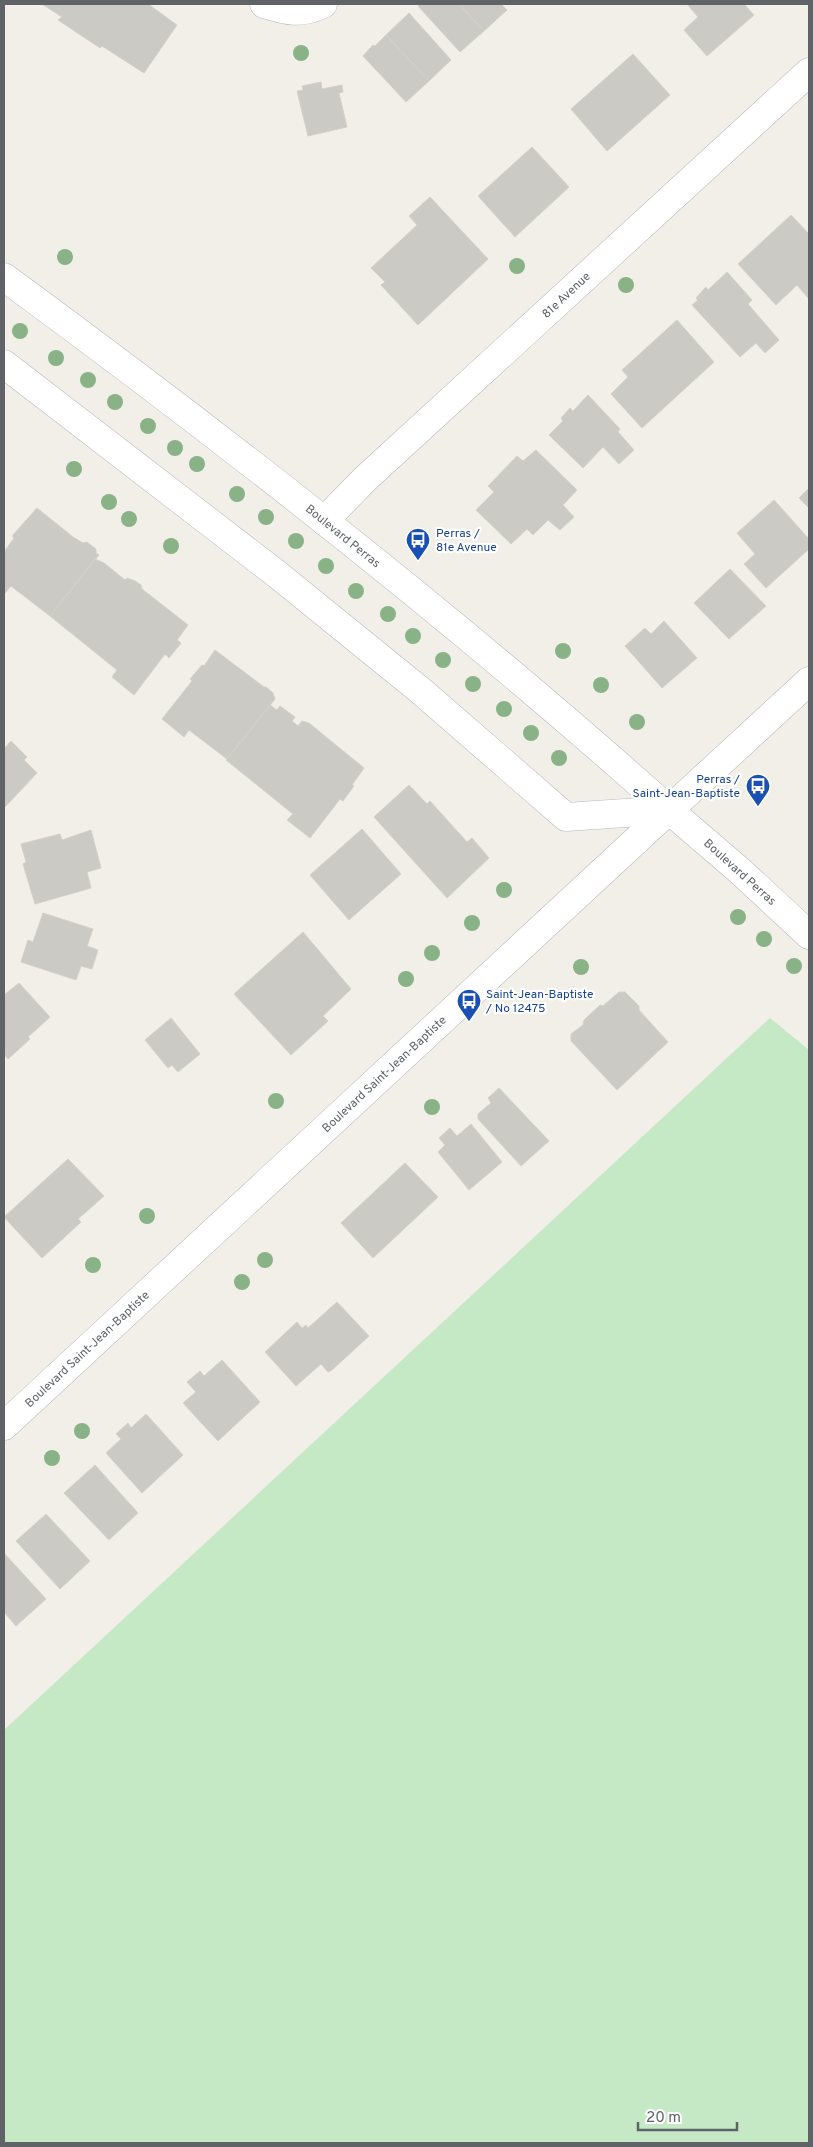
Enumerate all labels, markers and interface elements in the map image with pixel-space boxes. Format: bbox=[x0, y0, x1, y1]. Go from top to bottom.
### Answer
street label: 81e Avenue bbox=[539, 269, 594, 322]
street label: Boulevard Perras bbox=[301, 502, 383, 572]
place label: Perras / 81e Avenue bbox=[436, 526, 497, 556]
bus stop icon: Perras / 81e Avenue bbox=[405, 527, 431, 561]
place label: Perras / Saint-Jean-Baptiste bbox=[633, 772, 740, 802]
bus stop icon: Perras / Saint-Jean-Baptiste bbox=[745, 773, 771, 807]
street label: Boulevard Perras bbox=[700, 836, 779, 910]
place label: Saint-Jean-Baptiste / No 12475 bbox=[485, 987, 593, 1017]
bus stop icon: Saint-Jean-Baptiste / No 12475 bbox=[456, 988, 482, 1022]
street label: Boulevard Saint-Jean-Baptiste bbox=[319, 1013, 450, 1137]
street label: Boulevard Saint-Jean-Baptiste bbox=[22, 1288, 153, 1412]
scale bar bbox=[638, 2100, 737, 2132]
text: 20 m bbox=[646, 2109, 681, 2128]

